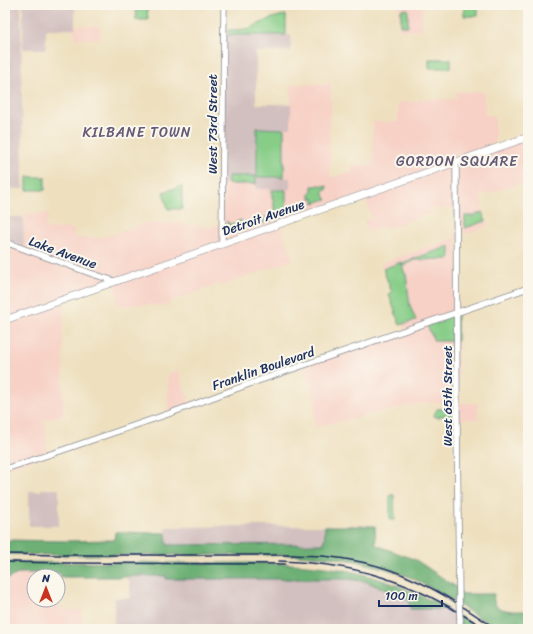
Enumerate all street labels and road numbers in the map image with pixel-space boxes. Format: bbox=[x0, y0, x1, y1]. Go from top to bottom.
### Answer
street label: West 73rd Street bbox=[201, 74, 224, 174]
street label: Detroit Avenue bbox=[219, 193, 307, 242]
street label: Lake Avenue bbox=[26, 230, 100, 276]
street label: Franklin Boulevard bbox=[209, 340, 319, 397]
street label: West 65th Street bbox=[436, 345, 459, 446]

